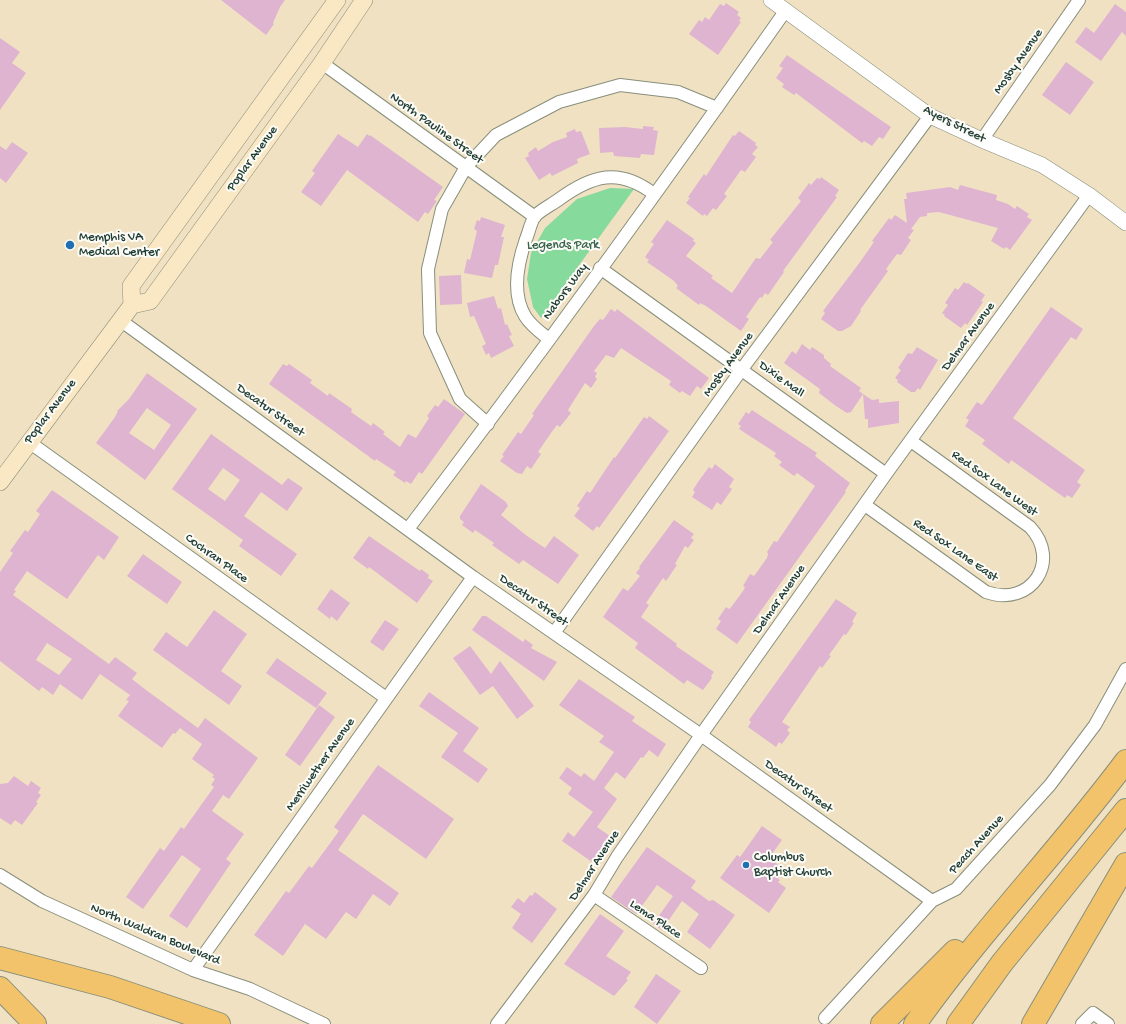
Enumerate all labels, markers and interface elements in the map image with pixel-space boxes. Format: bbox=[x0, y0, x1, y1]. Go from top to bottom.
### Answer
street label: Mosby Avenue bbox=[991, 26, 1047, 98]
street label: North Pauline Street bbox=[386, 90, 486, 168]
street label: Ayers Street bbox=[920, 103, 988, 147]
street label: Poplar Avenue bbox=[224, 123, 282, 195]
place label: Memphis VA Medical Center bbox=[79, 230, 159, 261]
park label: Legends Park bbox=[527, 238, 599, 254]
marker: Memphis VA Medical Center bbox=[64, 239, 76, 251]
street label: Nabors Way bbox=[540, 261, 592, 323]
street label: Delmar Avenue bbox=[939, 300, 999, 374]
street label: Mosby Avenue bbox=[700, 330, 758, 400]
street label: Dixie Mall bbox=[755, 358, 807, 402]
street label: Poplar Avenue bbox=[22, 376, 80, 448]
street label: Decatur Street bbox=[233, 381, 307, 441]
street label: Red Sox Lane West bbox=[948, 448, 1040, 520]
street label: Red Sox Lane East bbox=[909, 516, 1001, 586]
street label: Cochran Place bbox=[181, 531, 251, 587]
street label: Delmar Avenue bbox=[750, 562, 810, 638]
street label: Decatur Street bbox=[496, 572, 570, 630]
street label: Merriwether Avenue bbox=[283, 715, 359, 815]
street label: Decatur Street bbox=[761, 757, 835, 817]
street label: Peach Avenue bbox=[946, 812, 1008, 878]
street label: Delmar Avenue bbox=[566, 828, 624, 904]
place label: Columbus Baptist Church bbox=[754, 850, 832, 881]
marker: Columbus Baptist Church bbox=[741, 860, 751, 870]
street label: Lema Place bbox=[626, 897, 684, 943]
street label: North Waldran Boulevard bbox=[88, 901, 222, 969]

